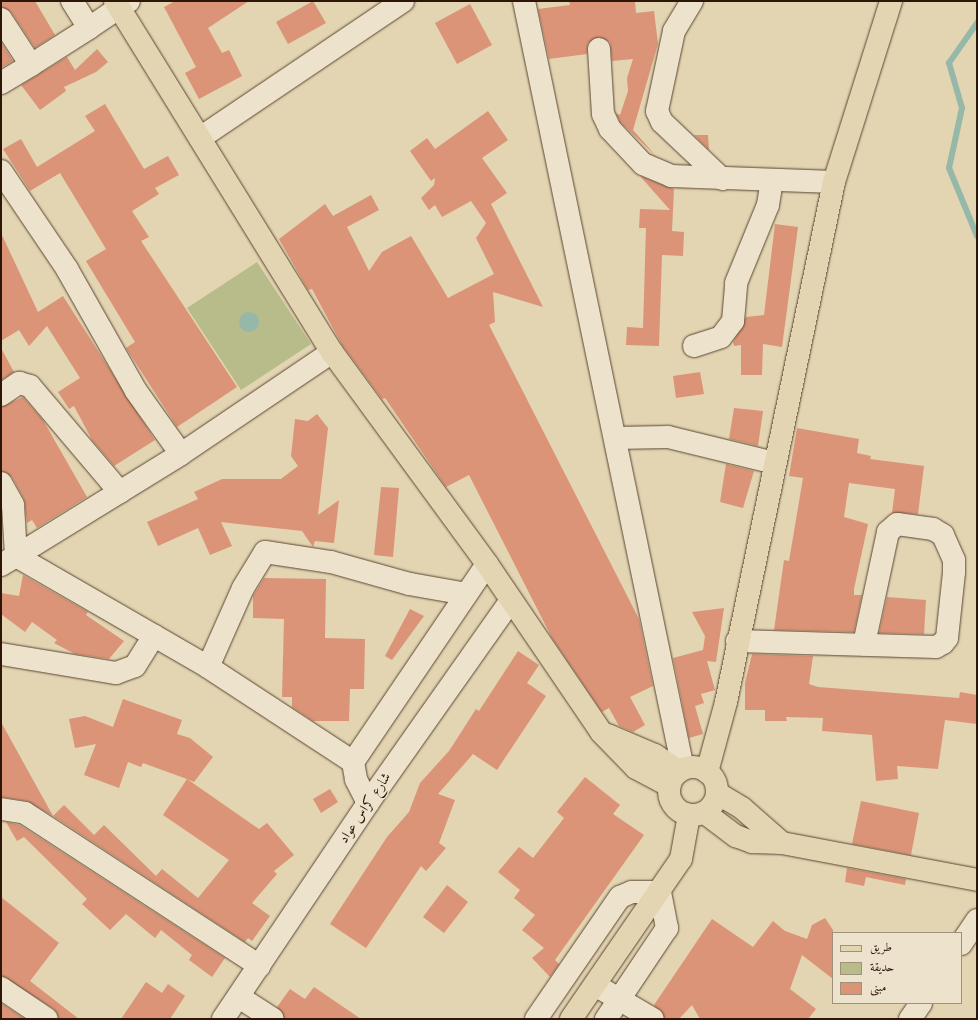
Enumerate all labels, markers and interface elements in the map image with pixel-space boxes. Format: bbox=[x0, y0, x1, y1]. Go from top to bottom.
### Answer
street label: شارع كراس عواد bbox=[335, 770, 395, 846]
legend bbox=[832, 932, 962, 1004]
text: طريق bbox=[870, 939, 892, 955]
text: حديقة bbox=[870, 959, 894, 975]
text: مبنى bbox=[870, 979, 886, 995]

